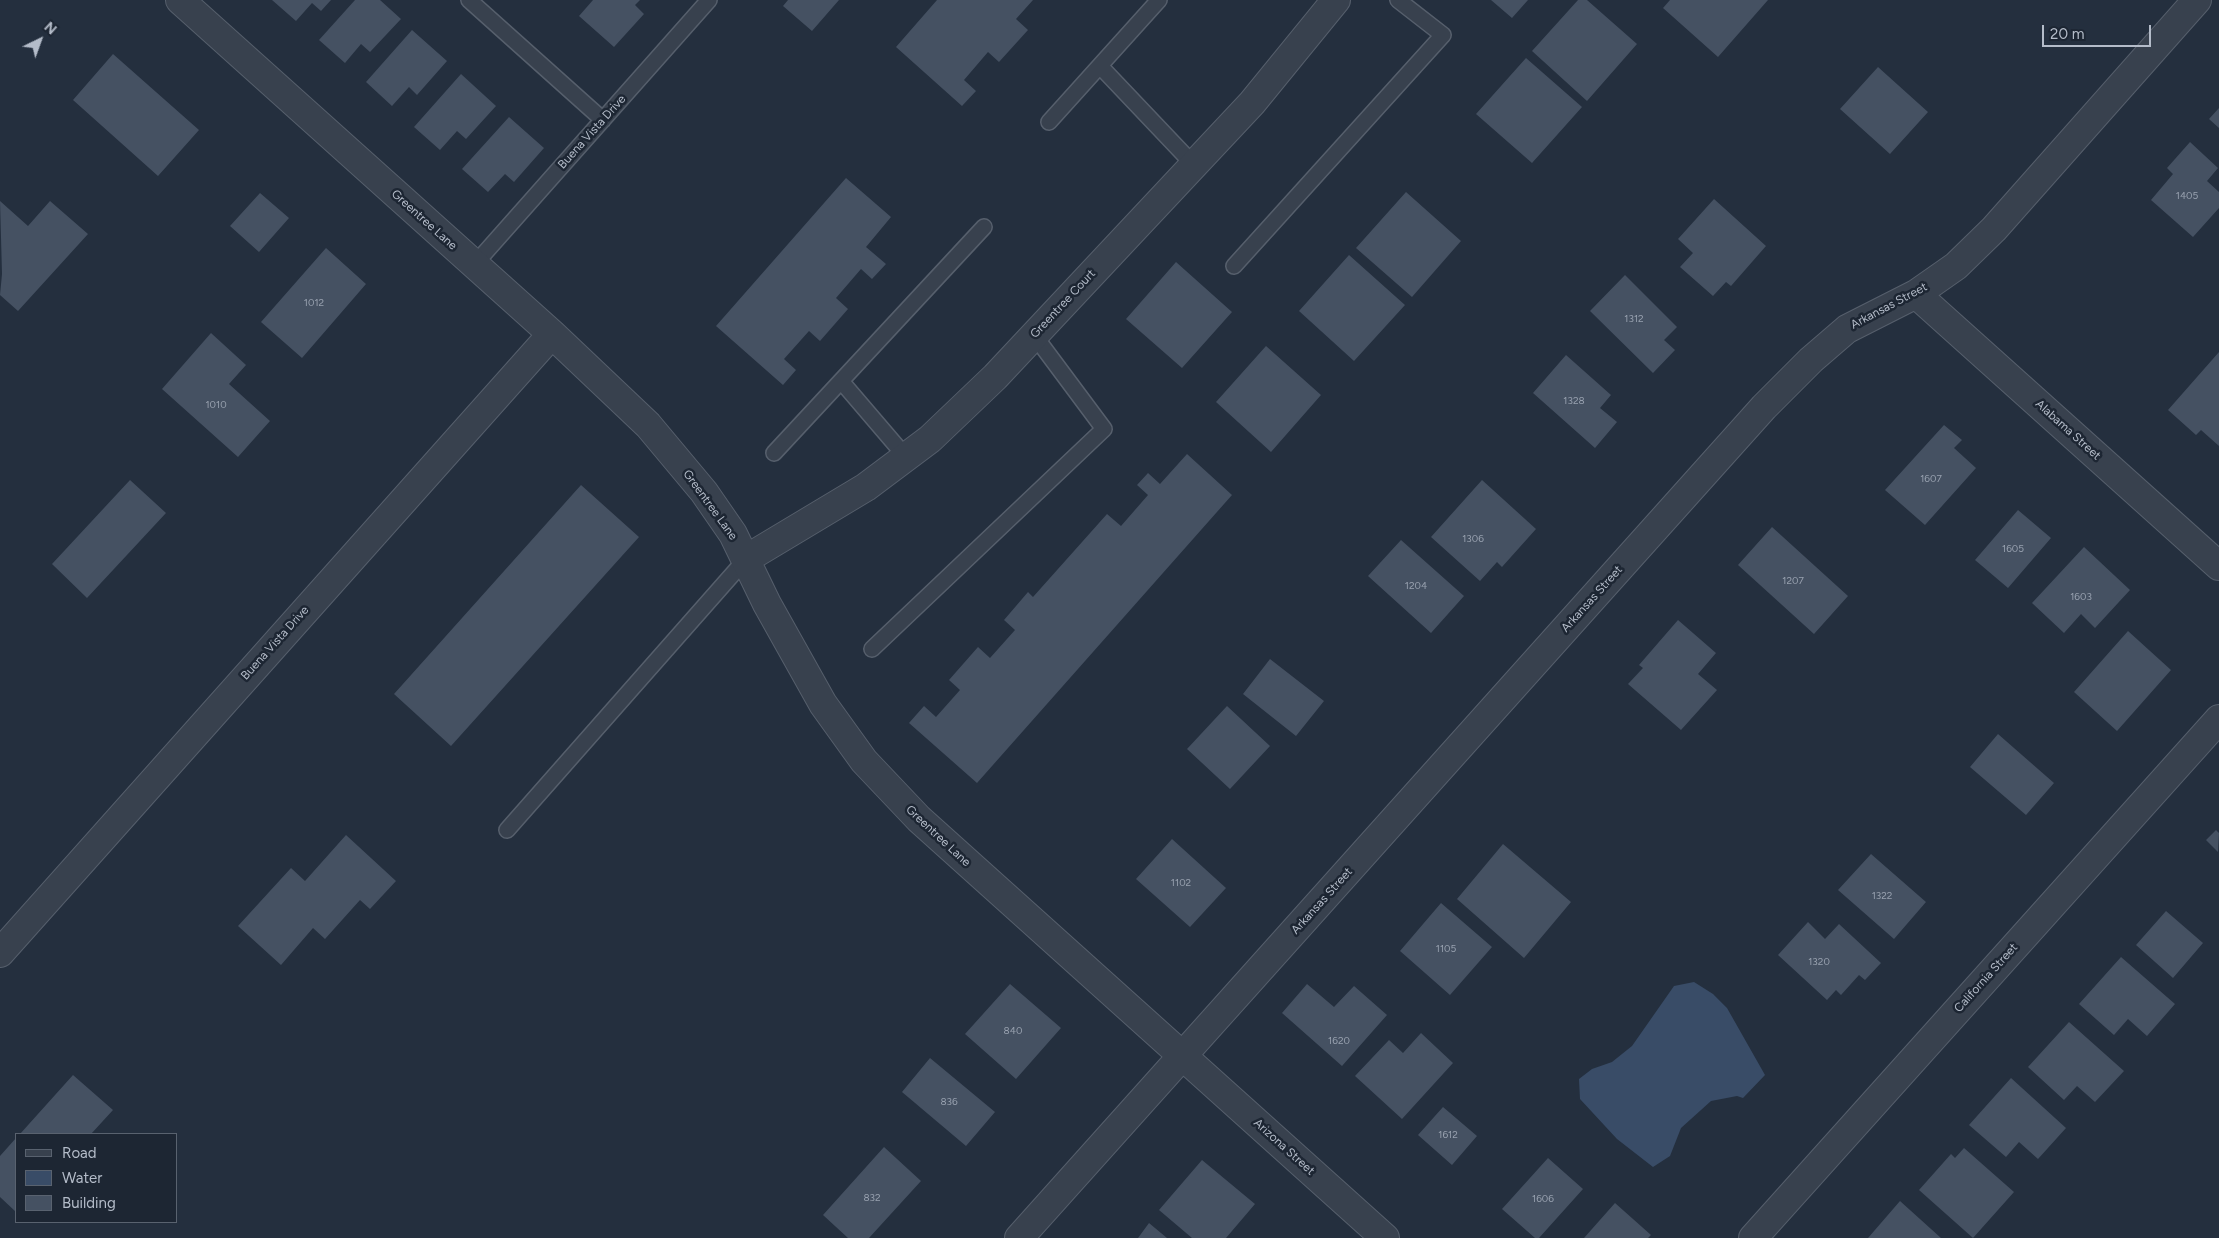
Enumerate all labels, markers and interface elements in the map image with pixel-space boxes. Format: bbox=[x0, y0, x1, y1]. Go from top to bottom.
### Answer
north arrow bbox=[15, 15, 65, 65]
scale bar bbox=[2044, 15, 2153, 47]
text: N bbox=[41, 19, 60, 38]
text: 20 m bbox=[2050, 25, 2084, 43]
street label: Buena Vista Drive bbox=[555, 92, 629, 172]
street label: Greentree Lane bbox=[388, 187, 460, 253]
house number: 1405 bbox=[2176, 190, 2198, 202]
street label: Greentree Court bbox=[1028, 267, 1098, 341]
street label: Arkansas Street bbox=[1848, 280, 1930, 332]
house number: 1012 bbox=[304, 297, 324, 309]
house number: 1312 bbox=[1624, 313, 1644, 325]
house number: 1328 bbox=[1563, 395, 1585, 407]
street label: Alabama Street bbox=[2032, 397, 2104, 463]
house number: 1010 bbox=[205, 399, 227, 411]
street label: Greentree Lane bbox=[680, 467, 740, 543]
house number: 1607 bbox=[1920, 473, 1942, 485]
house number: 1306 bbox=[1462, 533, 1484, 545]
house number: 1605 bbox=[2002, 543, 2024, 555]
street label: Arkansas Street bbox=[1558, 563, 1626, 635]
house number: 1207 bbox=[1782, 575, 1804, 587]
house number: 1204 bbox=[1405, 580, 1427, 592]
house number: 1603 bbox=[2070, 591, 2092, 603]
street label: Buena Vista Drive bbox=[238, 603, 312, 683]
street label: Greentree Lane bbox=[903, 802, 973, 870]
street label: Arkansas Street bbox=[1288, 865, 1356, 937]
house number: 1102 bbox=[1171, 877, 1191, 889]
house number: 1322 bbox=[1872, 890, 1892, 902]
street label: California Street bbox=[1951, 941, 2021, 1015]
house number: 1105 bbox=[1436, 943, 1456, 955]
house number: 1320 bbox=[1808, 956, 1830, 968]
house number: 840 bbox=[1004, 1025, 1022, 1037]
house number: 1620 bbox=[1328, 1035, 1350, 1047]
house number: 836 bbox=[940, 1096, 958, 1108]
street label: Arizona Street bbox=[1250, 1116, 1318, 1178]
house number: 1612 bbox=[1438, 1129, 1458, 1141]
legend bbox=[15, 1133, 178, 1223]
text: Road bbox=[62, 1144, 97, 1162]
text: Water bbox=[62, 1169, 102, 1187]
house number: 832 bbox=[863, 1192, 881, 1204]
house number: 1606 bbox=[1532, 1193, 1554, 1205]
text: Building bbox=[62, 1194, 116, 1212]

